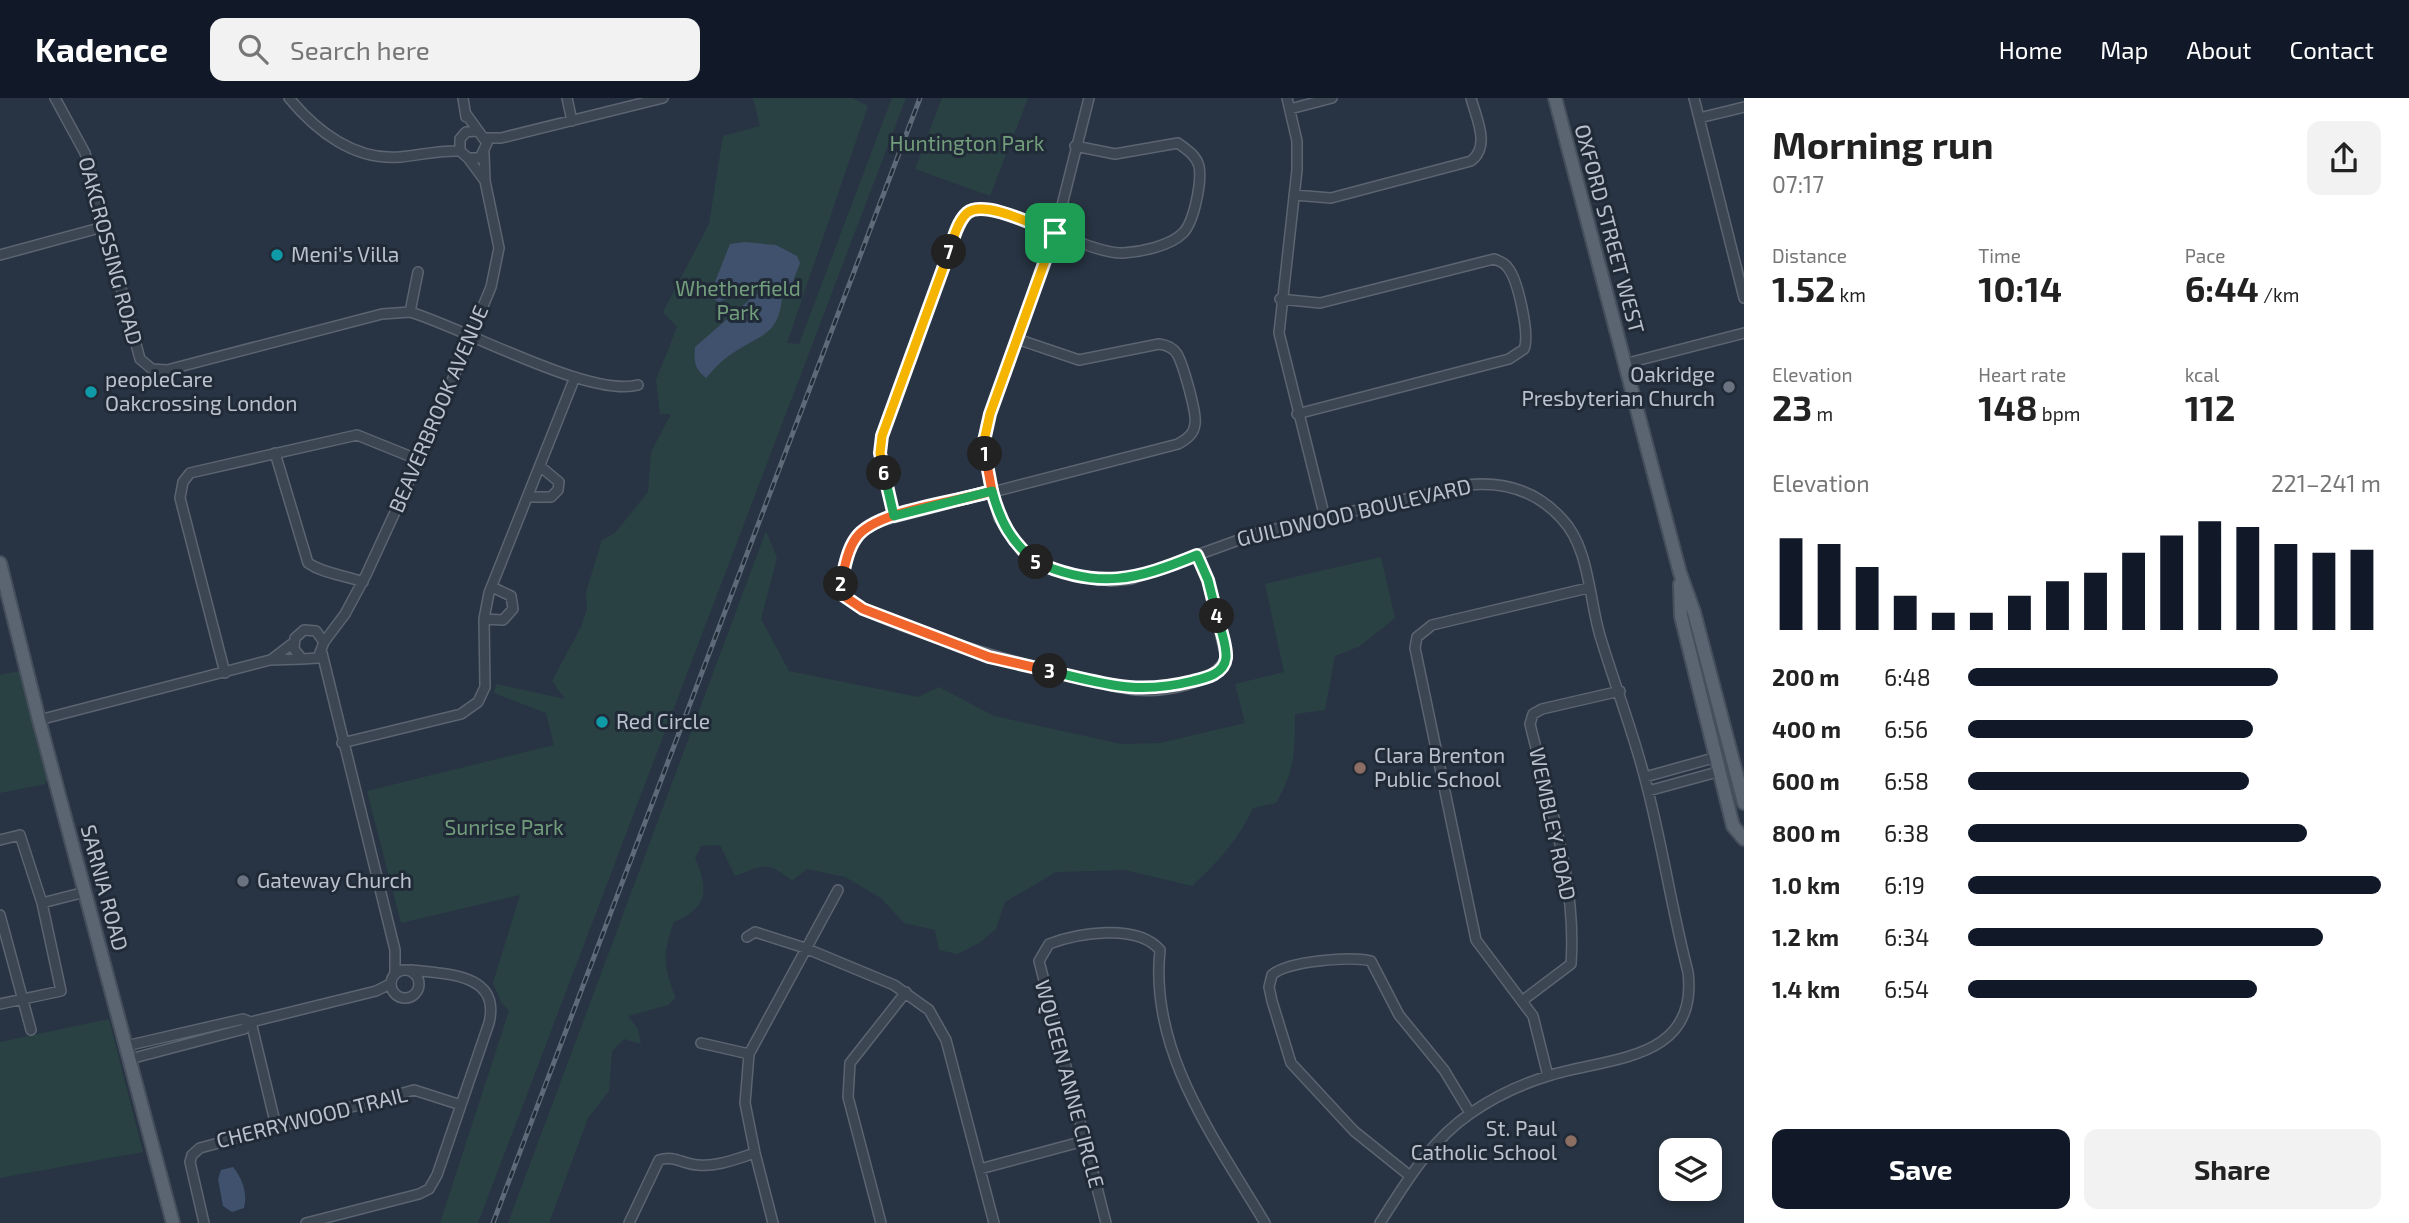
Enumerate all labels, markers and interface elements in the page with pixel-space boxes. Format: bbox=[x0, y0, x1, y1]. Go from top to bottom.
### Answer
search box bbox=[210, 18, 700, 81]
text: Kadence bbox=[35, 29, 168, 69]
icon: search bbox=[234, 30, 272, 68]
text: Search here bbox=[290, 34, 430, 65]
text: Home bbox=[1999, 35, 2062, 64]
text: Map bbox=[2100, 35, 2148, 64]
text: About bbox=[2186, 35, 2252, 64]
text: Contact bbox=[2290, 35, 2374, 64]
street label: OXFORD STREET WEST bbox=[1570, 121, 1650, 336]
text: Morning run bbox=[1772, 121, 1993, 167]
button: share bbox=[2307, 121, 2381, 195]
park label: Huntington Park bbox=[889, 130, 1045, 155]
street label: OAKCROSSING ROAD bbox=[74, 154, 149, 347]
text: 07:17 bbox=[1772, 170, 1824, 198]
pin bbox=[1025, 203, 1085, 263]
icon: arrive bbox=[1036, 214, 1074, 252]
pin: 7 bbox=[932, 234, 967, 270]
text: 7 bbox=[943, 240, 954, 263]
place label: Meni's Villa bbox=[291, 241, 399, 266]
text: Distance bbox=[1772, 244, 1847, 267]
text: Time bbox=[1978, 244, 2021, 267]
text: Pace bbox=[2185, 244, 2226, 267]
marker: Meni's Villa bbox=[269, 247, 285, 263]
text: 1.52 bbox=[1772, 267, 1835, 309]
text: 10:14 bbox=[1978, 267, 2062, 309]
text: 6:44 bbox=[2185, 267, 2259, 309]
park label: Whetherfield Park bbox=[675, 275, 801, 324]
text: km bbox=[1835, 283, 1866, 306]
text: /km bbox=[2259, 283, 2299, 306]
street label: BEAVERBROOK AVENUE bbox=[383, 301, 493, 516]
place label: Oakridge Presbyterian Church bbox=[1521, 361, 1715, 410]
text: Elevation bbox=[1772, 363, 1853, 386]
text: Heart rate bbox=[1978, 363, 2066, 386]
text: kcal bbox=[2185, 363, 2219, 386]
place label: peopleCare Oakcrossing London bbox=[105, 366, 297, 415]
marker: Oakridge Presbyterian Church bbox=[1721, 379, 1737, 395]
marker: peopleCare Oakcrossing London bbox=[83, 384, 99, 400]
text: 23 bbox=[1772, 386, 1812, 428]
text: 148 bbox=[1978, 386, 2038, 428]
text: 112 bbox=[2185, 386, 2235, 428]
text: m bbox=[1812, 402, 1833, 425]
text: bpm bbox=[2038, 402, 2080, 425]
pin: 1 bbox=[968, 436, 1002, 472]
text: 1 bbox=[980, 442, 989, 465]
pin: 6 bbox=[866, 456, 902, 490]
text: 6 bbox=[878, 461, 889, 484]
text: Elevation bbox=[1772, 469, 1870, 497]
text: 221–241 m bbox=[2271, 469, 2381, 497]
street label: GUILDWOOD BOULEVARD bbox=[1234, 472, 1473, 551]
pin: 5 bbox=[1018, 545, 1054, 580]
text: 5 bbox=[1030, 550, 1041, 573]
pin: 2 bbox=[824, 566, 858, 602]
text: 2 bbox=[835, 572, 846, 595]
pin: 4 bbox=[1200, 598, 1234, 634]
text: 4 bbox=[1210, 604, 1223, 627]
pin: 3 bbox=[1032, 654, 1068, 688]
text: 3 bbox=[1044, 659, 1055, 682]
text: 200 m bbox=[1772, 663, 1840, 691]
text: 6:48 bbox=[1884, 663, 1931, 691]
place label: Red Circle bbox=[616, 708, 710, 733]
marker: Red Circle bbox=[594, 714, 610, 730]
text: 400 m bbox=[1772, 715, 1841, 743]
text: 6:56 bbox=[1884, 715, 1928, 743]
place label: Clara Brenton Public School bbox=[1374, 742, 1505, 791]
street label: WEMBLEY ROAD bbox=[1525, 745, 1582, 902]
marker: Clara Brenton Public School bbox=[1352, 760, 1368, 776]
text: 600 m bbox=[1772, 767, 1840, 795]
text: 6:58 bbox=[1884, 767, 1929, 795]
park label: Sunrise Park bbox=[444, 814, 564, 839]
text: 800 m bbox=[1772, 819, 1841, 847]
text: 6:38 bbox=[1884, 819, 1929, 847]
street label: SARNIA ROAD bbox=[77, 822, 134, 953]
place label: Gateway Church bbox=[257, 867, 412, 892]
text: 1.0 km bbox=[1772, 871, 1840, 899]
text: 6:19 bbox=[1884, 871, 1925, 899]
marker: Gateway Church bbox=[235, 873, 251, 889]
text: 1.2 km bbox=[1772, 923, 1839, 951]
text: 6:34 bbox=[1884, 923, 1930, 951]
text: 1.4 km bbox=[1772, 975, 1840, 1003]
text: 6:54 bbox=[1884, 975, 1929, 1003]
street label: WQUEEN ANNE CIRCLE bbox=[1030, 977, 1110, 1191]
street label: CHERRYWOOD TRAIL bbox=[213, 1081, 410, 1152]
place label: St. Paul Catholic School bbox=[1411, 1115, 1558, 1164]
button: Save bbox=[1772, 1129, 2070, 1209]
button: Share bbox=[2084, 1129, 2381, 1209]
marker: St. Paul Catholic School bbox=[1563, 1133, 1579, 1149]
map controls bbox=[1659, 1138, 1722, 1201]
button: layers bbox=[1659, 1138, 1722, 1201]

